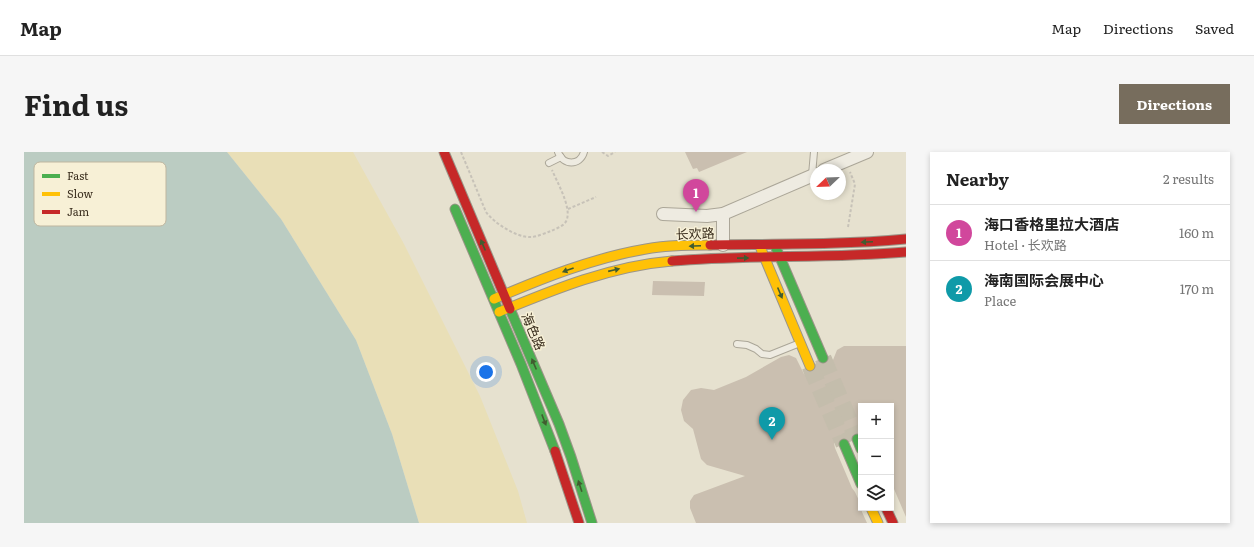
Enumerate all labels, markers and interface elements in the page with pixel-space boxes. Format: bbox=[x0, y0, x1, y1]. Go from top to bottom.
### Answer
text: Map bbox=[20, 14, 62, 42]
text: Map bbox=[1051, 18, 1081, 38]
text: Directions bbox=[1103, 18, 1173, 38]
text: Saved bbox=[1195, 18, 1234, 38]
text: Find us bbox=[24, 83, 128, 125]
button: Directions bbox=[1119, 84, 1230, 124]
legend bbox=[34, 162, 166, 226]
north arrow bbox=[810, 164, 846, 200]
text: Nearby bbox=[946, 166, 1009, 191]
text: Fast bbox=[67, 167, 89, 183]
text: 2 results bbox=[1163, 169, 1214, 188]
pin: 1 bbox=[683, 179, 709, 212]
text: Slow bbox=[67, 185, 93, 201]
text: Jam bbox=[67, 203, 90, 219]
text: 海口香格里拉大酒店 bbox=[984, 212, 1119, 235]
street label: 长欢路 bbox=[675, 223, 715, 243]
text: 1 bbox=[956, 223, 962, 242]
text: 160 m bbox=[1179, 223, 1214, 242]
text: Hotel · 长欢路 bbox=[984, 235, 1067, 254]
one-way arrow bbox=[861, 238, 873, 245]
one-way arrow bbox=[480, 239, 486, 250]
one-way arrow bbox=[689, 242, 701, 249]
one-way arrow bbox=[737, 255, 750, 261]
one-way arrow bbox=[608, 267, 621, 273]
one-way arrow bbox=[562, 268, 574, 274]
text: 海南国际会展中心 bbox=[984, 268, 1104, 291]
text: 2 bbox=[956, 279, 962, 298]
text: 170 m bbox=[1180, 279, 1214, 298]
one-way arrow bbox=[777, 288, 783, 299]
text: Place bbox=[984, 291, 1016, 310]
street label: 海色路 bbox=[518, 309, 550, 353]
one-way arrow bbox=[531, 358, 537, 370]
your location bbox=[476, 362, 496, 382]
map controls bbox=[858, 403, 894, 511]
button: + bbox=[858, 403, 894, 439]
pin: 2 bbox=[759, 407, 785, 440]
one-way arrow bbox=[541, 415, 547, 427]
button: − bbox=[858, 439, 894, 475]
button: layers bbox=[858, 475, 894, 511]
one-way arrow bbox=[577, 479, 583, 491]

